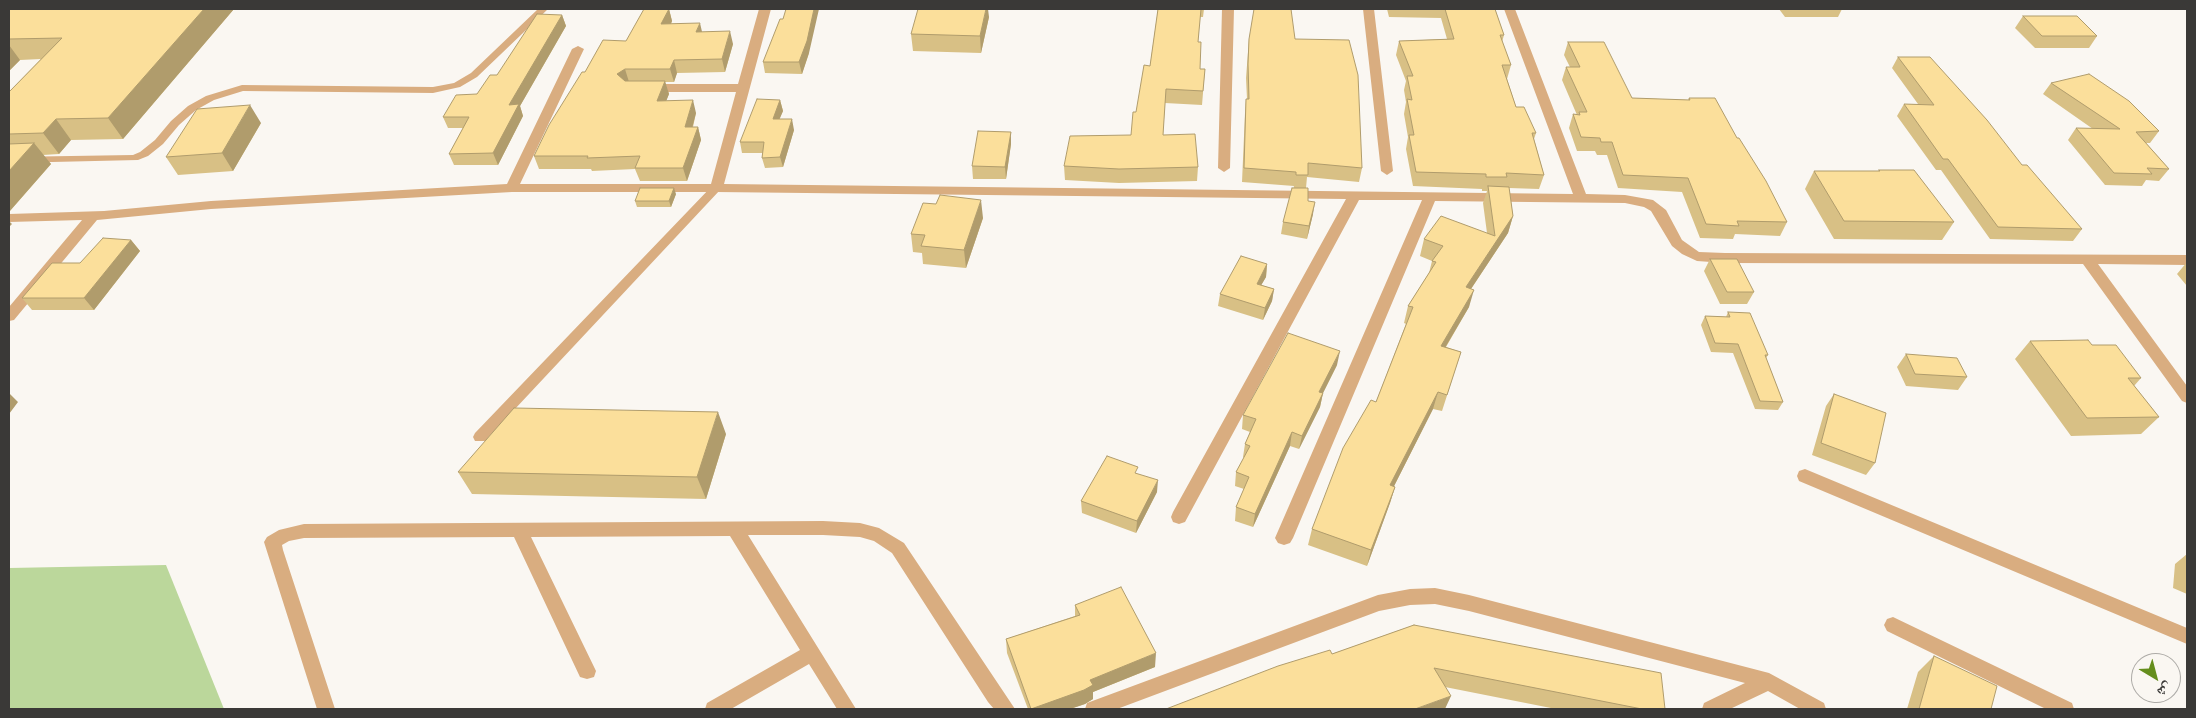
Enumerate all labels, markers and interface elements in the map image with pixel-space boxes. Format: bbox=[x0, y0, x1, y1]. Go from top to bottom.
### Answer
north arrow bbox=[2131, 653, 2181, 703]
text: ش bbox=[2154, 678, 2176, 701]

